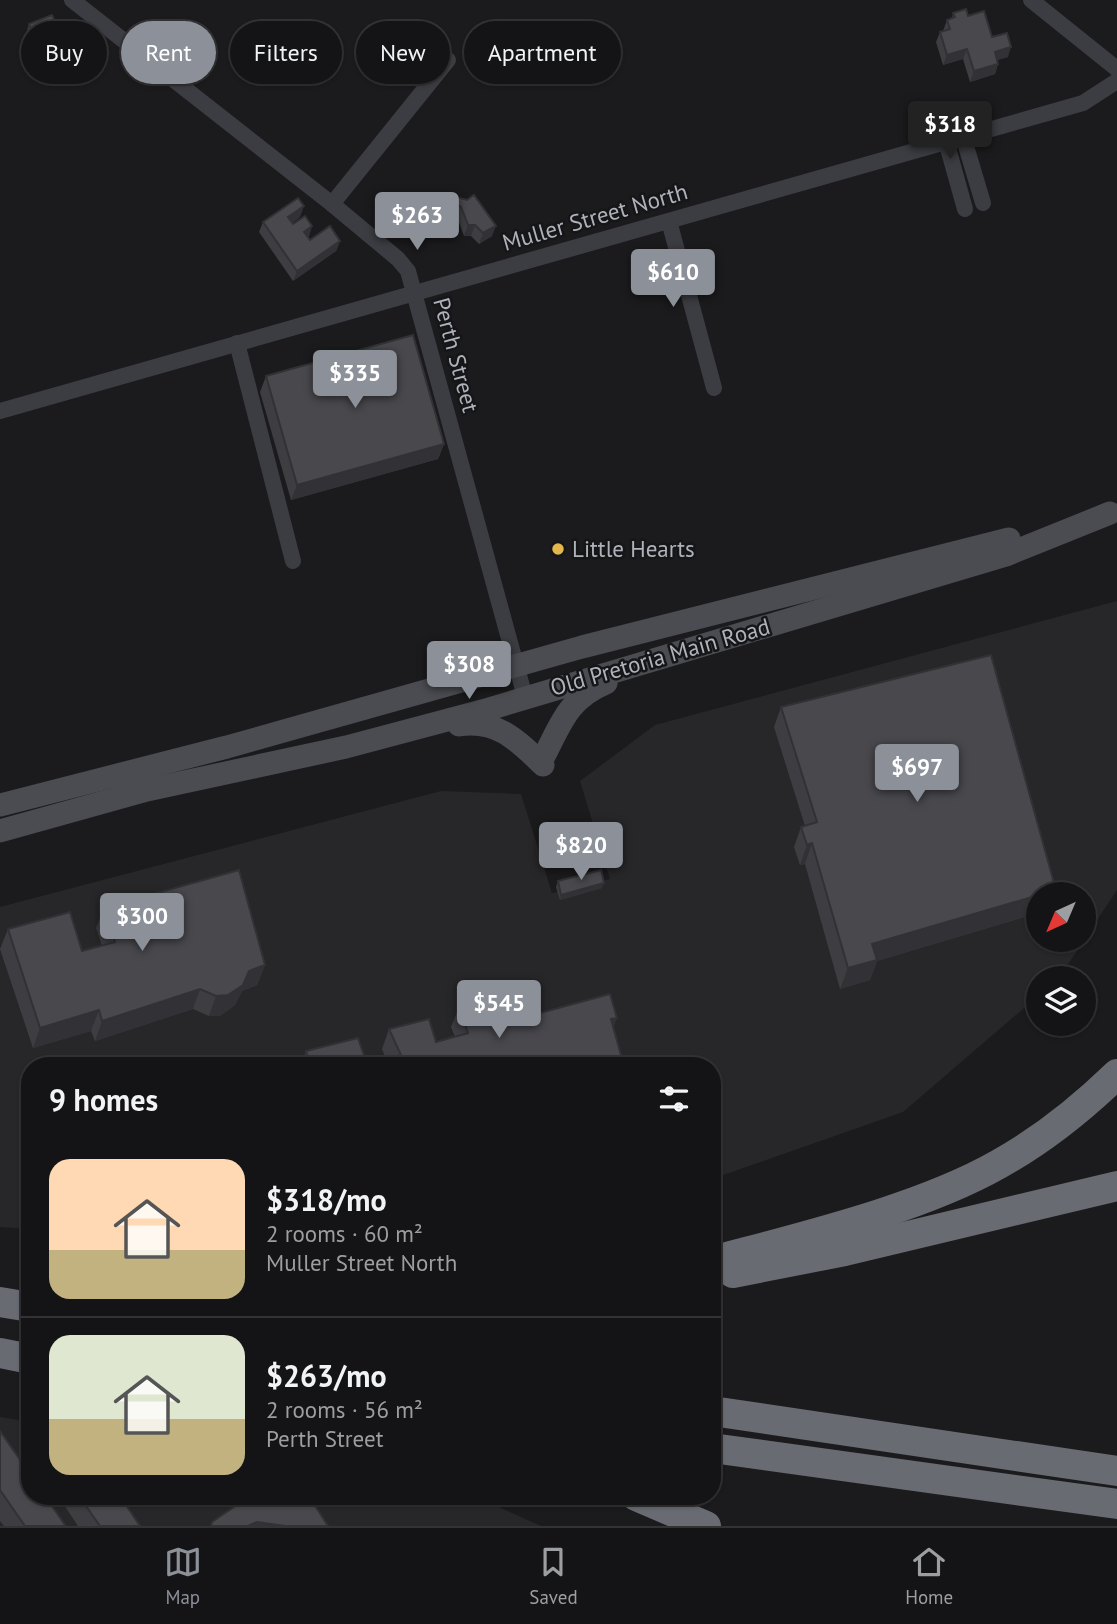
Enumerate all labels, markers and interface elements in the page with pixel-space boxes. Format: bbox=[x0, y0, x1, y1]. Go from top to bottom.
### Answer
chip: Buy bbox=[21, 21, 107, 84]
chip: Rent bbox=[121, 21, 216, 84]
chip: Filters bbox=[230, 21, 342, 84]
chip: New bbox=[356, 21, 450, 84]
chip: Apartment bbox=[464, 21, 621, 84]
pin: $318 bbox=[909, 102, 991, 161]
text: $318 bbox=[924, 109, 976, 138]
street label: Muller Street North bbox=[499, 176, 691, 257]
pin: $263 bbox=[376, 192, 458, 252]
text: $263 bbox=[391, 200, 443, 229]
pin: $610 bbox=[632, 250, 714, 309]
text: $610 bbox=[647, 257, 699, 286]
street label: Perth Street bbox=[427, 294, 486, 416]
pin: $335 bbox=[314, 350, 396, 410]
text: $335 bbox=[329, 358, 381, 387]
place label: Little Hearts bbox=[572, 534, 695, 563]
marker: Little Hearts bbox=[550, 541, 566, 557]
street label: Old Pretoria Main Road bbox=[547, 611, 773, 702]
pin: $308 bbox=[428, 642, 510, 701]
text: $308 bbox=[443, 649, 495, 678]
pin: $697 bbox=[876, 744, 958, 804]
text: $697 bbox=[891, 752, 943, 781]
pin: $820 bbox=[540, 822, 622, 882]
text: $820 bbox=[555, 830, 607, 859]
north arrow bbox=[1026, 882, 1096, 952]
map controls bbox=[1026, 882, 1096, 1036]
pin: $300 bbox=[101, 894, 183, 953]
text: $300 bbox=[116, 901, 168, 930]
button: layers bbox=[1026, 966, 1096, 1036]
pin: $545 bbox=[458, 981, 540, 1040]
text: $545 bbox=[473, 988, 525, 1017]
text: 9 homes bbox=[49, 1080, 158, 1119]
icon: filters bbox=[655, 1080, 693, 1118]
text: $318/mo bbox=[266, 1180, 387, 1219]
icon: home bbox=[105, 1187, 189, 1271]
text: 2 rooms · 60 m² bbox=[266, 1219, 423, 1248]
text: Muller Street North bbox=[266, 1248, 457, 1277]
text: $263/mo bbox=[266, 1356, 387, 1395]
icon: home bbox=[105, 1363, 189, 1447]
text: 2 rooms · 56 m² bbox=[266, 1395, 423, 1424]
text: Perth Street bbox=[266, 1424, 383, 1453]
tab: Map bbox=[164, 1543, 202, 1609]
tab: Saved bbox=[529, 1543, 578, 1609]
tab: Home bbox=[905, 1543, 953, 1609]

